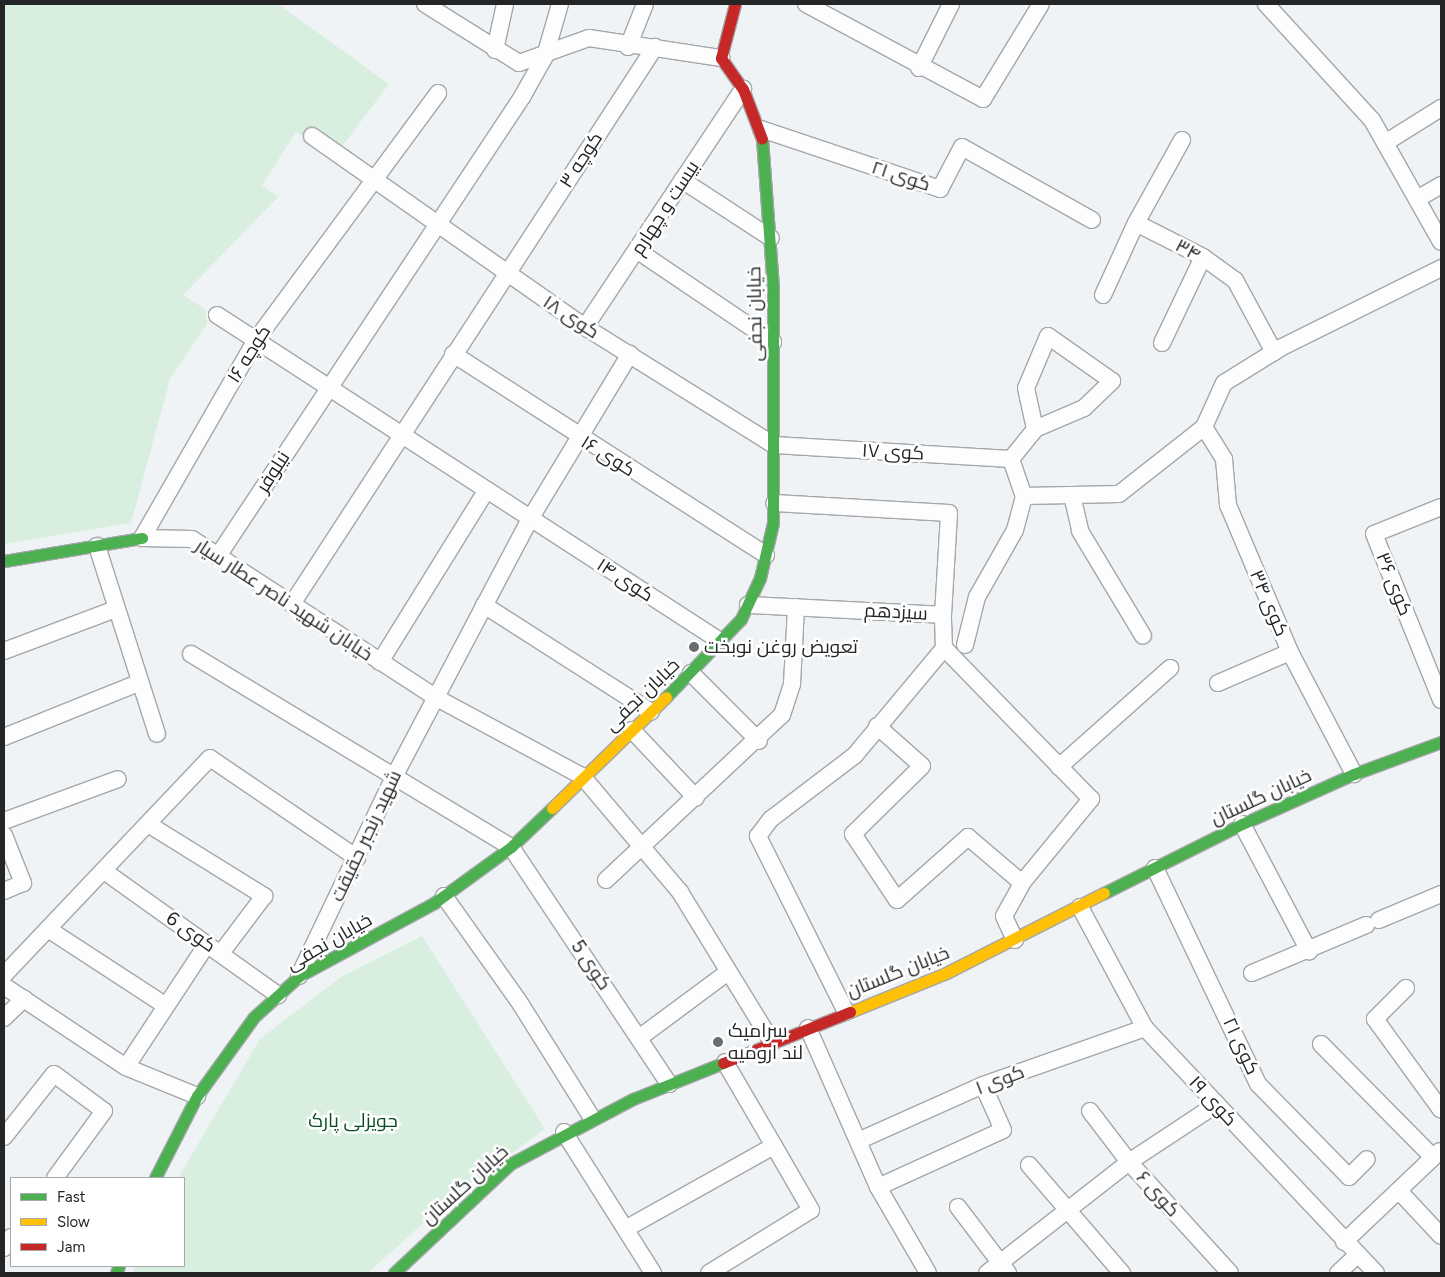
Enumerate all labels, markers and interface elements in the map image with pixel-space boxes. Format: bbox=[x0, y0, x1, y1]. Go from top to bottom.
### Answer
street label: کوچه ۳ bbox=[555, 128, 607, 192]
street label: کوی ۲۱ bbox=[869, 156, 933, 196]
street label: بیست و چهارم bbox=[626, 157, 704, 259]
street label: ۳۴ bbox=[1171, 234, 1205, 266]
street label: خیابان نجفی bbox=[743, 266, 767, 362]
street label: کوی ۱۸ bbox=[539, 290, 603, 344]
street label: کوچه ۱۶ bbox=[222, 321, 276, 387]
street label: کوی ۱۶ bbox=[577, 431, 639, 481]
street label: کوی ۱۷ bbox=[861, 439, 925, 465]
street label: نیلوفر bbox=[251, 447, 295, 497]
street label: خیابان شهید ناصر عطار سیار bbox=[191, 534, 377, 666]
street label: کوی ۳۶ bbox=[1371, 549, 1417, 619]
street label: کوی ۱۴ bbox=[592, 553, 658, 607]
street label: کوی ۳۴ bbox=[1245, 566, 1293, 640]
street label: سیزدهم bbox=[864, 599, 928, 625]
place label: تعویض روغن نوبخت bbox=[704, 636, 858, 658]
marker: تعویض روغن نوبخت bbox=[688, 641, 700, 653]
street label: خیابان نجفی bbox=[600, 654, 684, 736]
street label: خیابان گلستان bbox=[1207, 764, 1315, 830]
street label: شهید رنجبر حقیقت bbox=[326, 767, 406, 905]
street label: کوی 6 bbox=[162, 907, 220, 957]
street label: خیابان نجفی bbox=[282, 908, 376, 976]
street label: کوی 5 bbox=[566, 936, 616, 994]
street label: خیابان گلستان bbox=[843, 941, 953, 1003]
street label: کوی ۲۱ bbox=[1218, 1014, 1264, 1078]
place label: سرامیک لند ارومیه bbox=[728, 1020, 803, 1064]
marker: سرامیک لند ارومیه bbox=[712, 1036, 724, 1048]
street label: کوی ۱ bbox=[972, 1060, 1028, 1100]
street label: کوی ۱۹ bbox=[1184, 1071, 1242, 1131]
park label: جویزلی پارک bbox=[308, 1110, 398, 1132]
street label: خیابان گلستان bbox=[417, 1140, 513, 1230]
street label: کوی ۶ bbox=[1132, 1166, 1184, 1222]
legend bbox=[10, 1177, 185, 1267]
text: Fast bbox=[57, 1188, 85, 1206]
text: Slow bbox=[57, 1213, 90, 1231]
text: Jam bbox=[57, 1238, 85, 1256]

